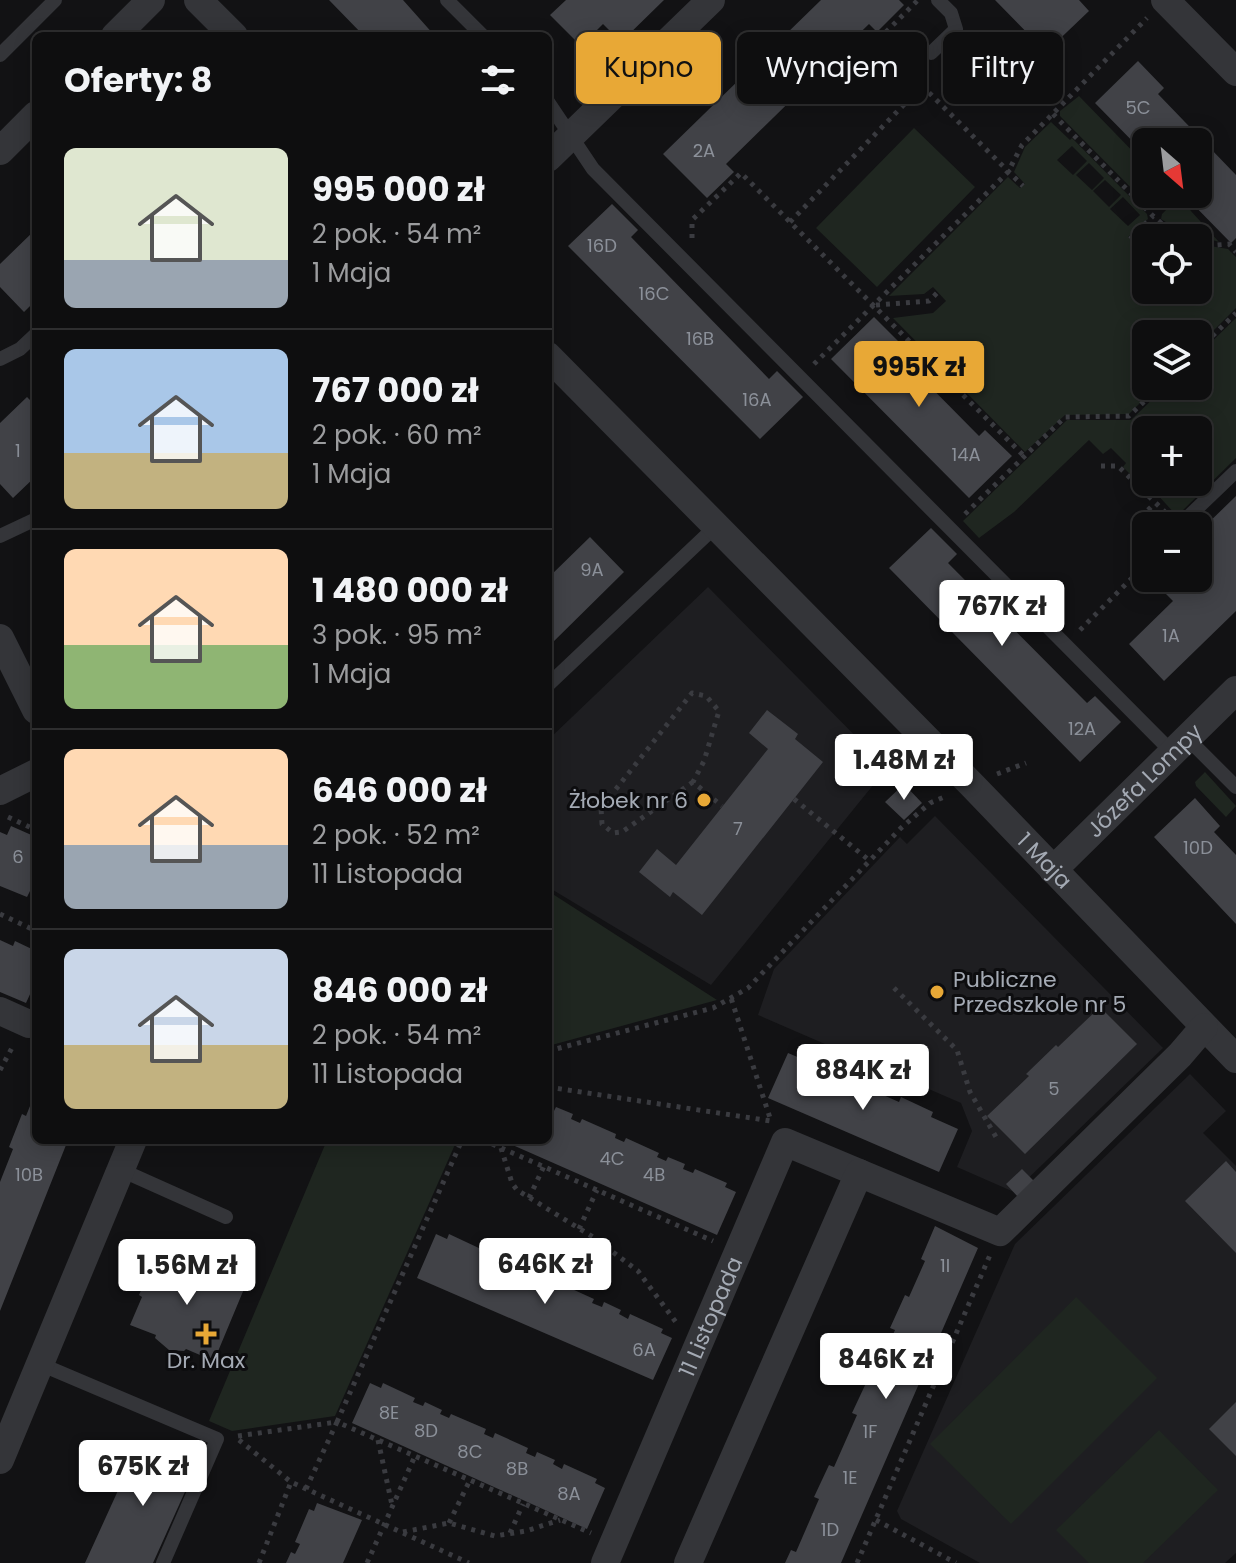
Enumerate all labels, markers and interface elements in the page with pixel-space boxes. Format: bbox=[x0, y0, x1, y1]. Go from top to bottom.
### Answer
chip: Kupno bbox=[576, 32, 721, 104]
chip: Wynajem bbox=[737, 32, 927, 104]
chip: Filtry bbox=[943, 32, 1063, 104]
text: Oferty: 8 bbox=[64, 56, 213, 104]
icon: filters bbox=[476, 58, 520, 102]
house number: 5C bbox=[1125, 95, 1151, 120]
north arrow bbox=[1132, 128, 1212, 208]
map controls bbox=[1132, 128, 1212, 592]
house number: 2A bbox=[693, 138, 715, 163]
text: 995 000 zł bbox=[312, 165, 485, 213]
icon: home bbox=[128, 180, 224, 276]
text: 2 pok. · 54 m² bbox=[312, 216, 481, 252]
button: locate bbox=[1132, 224, 1212, 304]
house number: 16D bbox=[587, 233, 617, 258]
text: 1 Maja bbox=[312, 255, 391, 291]
house number: 16C bbox=[638, 281, 670, 306]
button: layers bbox=[1132, 320, 1212, 400]
house number: 16B bbox=[686, 326, 714, 351]
pin: 995K zł bbox=[845, 341, 993, 409]
text: 995K zł bbox=[872, 349, 966, 385]
text: 767 000 zł bbox=[312, 366, 479, 414]
icon: home bbox=[128, 381, 224, 477]
house number: 16A bbox=[742, 387, 772, 412]
button: + bbox=[1132, 416, 1212, 496]
text: 2 pok. · 60 m² bbox=[312, 417, 482, 453]
house number: 1 bbox=[15, 438, 21, 463]
house number: 14A bbox=[951, 442, 981, 467]
text: 1 Maja bbox=[312, 456, 391, 492]
button: − bbox=[1132, 512, 1212, 592]
house number: 9A bbox=[580, 557, 604, 582]
text: 1 480 000 zł bbox=[312, 566, 508, 614]
pin: 767K zł bbox=[928, 580, 1076, 648]
icon: home bbox=[128, 581, 224, 677]
text: 767K zł bbox=[957, 588, 1047, 624]
text: 3 pok. · 95 m² bbox=[312, 617, 482, 653]
house number: 1A bbox=[1162, 623, 1180, 648]
text: 1 Maja bbox=[312, 656, 391, 692]
house number: 12A bbox=[1068, 716, 1096, 741]
street label: Józefa Lompy bbox=[1080, 716, 1209, 844]
pin: 1.48M zł bbox=[821, 734, 987, 802]
text: 1.48M zł bbox=[853, 742, 955, 778]
text: 646 000 zł bbox=[312, 766, 487, 814]
icon: home bbox=[128, 781, 224, 877]
place label: Żłobek nr 6 bbox=[569, 785, 688, 816]
marker: Żłobek nr 6 bbox=[695, 791, 713, 809]
house number: 7 bbox=[733, 816, 743, 841]
text: 2 pok. · 52 m² bbox=[312, 817, 480, 853]
street label: 1 Maja bbox=[1010, 826, 1079, 895]
house number: 10D bbox=[1183, 835, 1213, 860]
house number: 6 bbox=[12, 844, 24, 869]
text: 11 Listopada bbox=[312, 856, 463, 892]
place label: Publiczne Przedszkole nr 5 bbox=[953, 964, 1126, 1020]
text: 846 000 zł bbox=[312, 966, 487, 1014]
icon: home bbox=[128, 981, 224, 1077]
marker: Publiczne Przedszkole nr 5 bbox=[928, 983, 946, 1001]
text: 2 pok. · 54 m² bbox=[312, 1017, 481, 1053]
pin: 884K zł bbox=[789, 1044, 937, 1112]
text: 884K zł bbox=[815, 1052, 911, 1088]
text: 11 Listopada bbox=[312, 1056, 463, 1092]
house number: 5 bbox=[1048, 1076, 1060, 1101]
house number: 4C bbox=[599, 1146, 625, 1171]
house number: 10B bbox=[15, 1162, 43, 1187]
house number: 4B bbox=[643, 1162, 665, 1187]
pin: 646K zł bbox=[471, 1238, 619, 1306]
pin: 1.56M zł bbox=[104, 1239, 270, 1307]
text: 646K zł bbox=[497, 1246, 593, 1282]
text: 1.56M zł bbox=[136, 1247, 238, 1283]
street label: 11 Listopada bbox=[671, 1252, 750, 1382]
house number: 1I bbox=[940, 1253, 950, 1278]
marker: Dr. Max bbox=[197, 1325, 215, 1343]
pin: 846K zł bbox=[812, 1333, 960, 1401]
house number: 6A bbox=[632, 1337, 656, 1362]
text: 846K zł bbox=[838, 1341, 934, 1377]
place label: Dr. Max bbox=[167, 1345, 246, 1376]
house number: 8E bbox=[379, 1400, 399, 1425]
house number: 8D bbox=[414, 1418, 438, 1443]
house number: 1F bbox=[863, 1419, 877, 1444]
house number: 8C bbox=[457, 1439, 483, 1464]
pin: 675K zł bbox=[69, 1440, 217, 1508]
text: 675K zł bbox=[97, 1448, 189, 1484]
house number: 8B bbox=[506, 1456, 528, 1481]
house number: 1E bbox=[843, 1465, 858, 1490]
house number: 8A bbox=[557, 1481, 581, 1506]
house number: 1D bbox=[821, 1517, 839, 1542]

